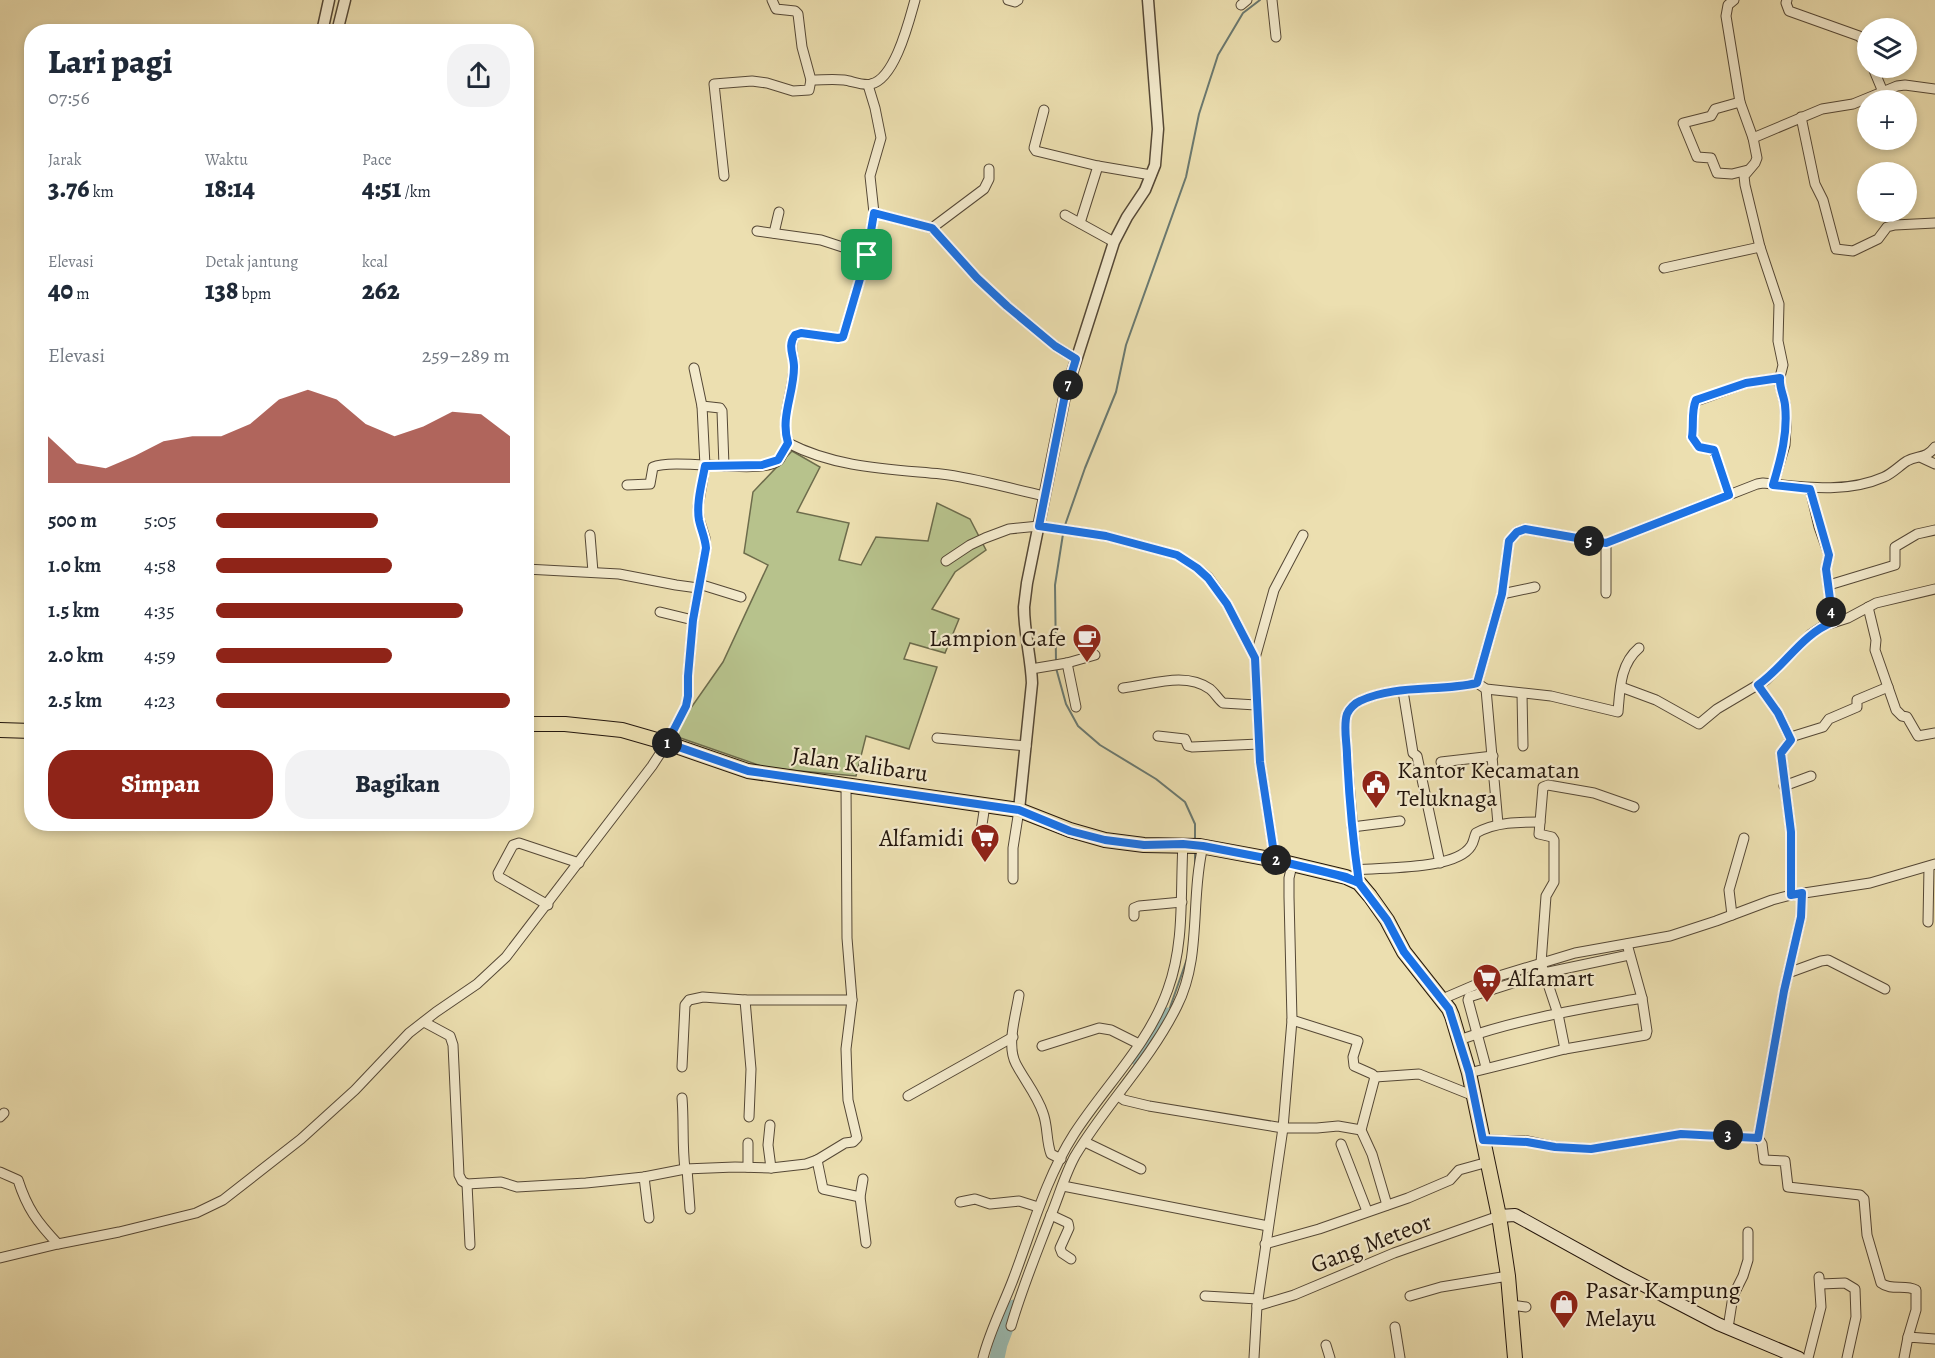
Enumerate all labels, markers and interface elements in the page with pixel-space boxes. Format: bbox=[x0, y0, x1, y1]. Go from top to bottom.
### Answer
map controls bbox=[1857, 18, 1917, 222]
button: layers bbox=[1857, 18, 1917, 78]
text: Lari pagi bbox=[48, 39, 172, 84]
button: share bbox=[447, 44, 510, 107]
text: 07:56 bbox=[48, 84, 90, 111]
button: + bbox=[1857, 90, 1917, 150]
text: Jarak bbox=[48, 149, 82, 171]
text: Waktu bbox=[205, 149, 248, 171]
text: Pace bbox=[362, 149, 392, 171]
button: − bbox=[1857, 162, 1917, 222]
text: 3.76 bbox=[48, 171, 90, 206]
text: 18:14 bbox=[205, 171, 255, 206]
text: 4:51 bbox=[362, 171, 401, 206]
text: km bbox=[90, 181, 114, 203]
text: /km bbox=[401, 181, 431, 203]
pin bbox=[841, 229, 892, 280]
icon: arrive bbox=[850, 238, 883, 271]
text: Elevasi bbox=[48, 251, 94, 273]
text: Detak jantung bbox=[205, 251, 298, 273]
text: kcal bbox=[362, 251, 388, 273]
text: 40 bbox=[48, 273, 73, 308]
text: 138 bbox=[205, 273, 238, 308]
text: 262 bbox=[362, 273, 400, 308]
text: m bbox=[73, 283, 90, 305]
text: bpm bbox=[238, 283, 271, 305]
text: Elevasi bbox=[48, 342, 105, 369]
text: 259–289 m bbox=[422, 342, 510, 369]
pin: 7 bbox=[1053, 370, 1083, 400]
text: 7 bbox=[1065, 374, 1071, 396]
text: 500 m bbox=[48, 507, 97, 534]
text: 5:05 bbox=[144, 507, 177, 534]
pin: 5 bbox=[1574, 526, 1604, 556]
text: 5 bbox=[1586, 530, 1592, 552]
text: 1.0 km bbox=[48, 552, 101, 579]
text: 4:58 bbox=[144, 552, 176, 579]
text: 1.5 km bbox=[48, 597, 100, 624]
text: 4:35 bbox=[144, 597, 175, 624]
pin: 4 bbox=[1816, 597, 1846, 627]
text: 4 bbox=[1827, 601, 1835, 623]
place label: Lampion Cafe bbox=[929, 622, 1066, 654]
cafe icon: Lampion Cafe bbox=[1071, 622, 1103, 664]
text: 2.0 km bbox=[48, 642, 104, 669]
text: 4:59 bbox=[144, 642, 176, 669]
text: 2.5 km bbox=[48, 687, 102, 714]
text: 4:23 bbox=[144, 687, 176, 714]
pin: 1 bbox=[652, 728, 682, 758]
text: 1 bbox=[664, 732, 670, 754]
street label: Jalan Kalibaru bbox=[790, 739, 930, 789]
button: Simpan bbox=[48, 750, 273, 819]
button: Bagikan bbox=[285, 750, 510, 819]
place label: Kantor Kecamatan Teluknaga bbox=[1397, 754, 1580, 814]
public building icon: Kantor Kecamatan Teluknaga bbox=[1360, 768, 1392, 810]
place label: Alfamidi bbox=[878, 822, 964, 854]
supermarket icon: Alfamidi bbox=[969, 822, 1001, 864]
pin: 2 bbox=[1261, 845, 1291, 875]
text: 2 bbox=[1272, 849, 1280, 871]
supermarket icon: Alfamart bbox=[1471, 962, 1503, 1004]
place label: Alfamart bbox=[1507, 962, 1595, 994]
pin: 3 bbox=[1713, 1120, 1743, 1150]
text: 3 bbox=[1725, 1124, 1731, 1146]
street label: Gang Meteor bbox=[1306, 1205, 1436, 1281]
place label: Pasar Kampung Melayu bbox=[1585, 1274, 1741, 1334]
shop icon: Pasar Kampung Melayu bbox=[1548, 1288, 1580, 1330]

